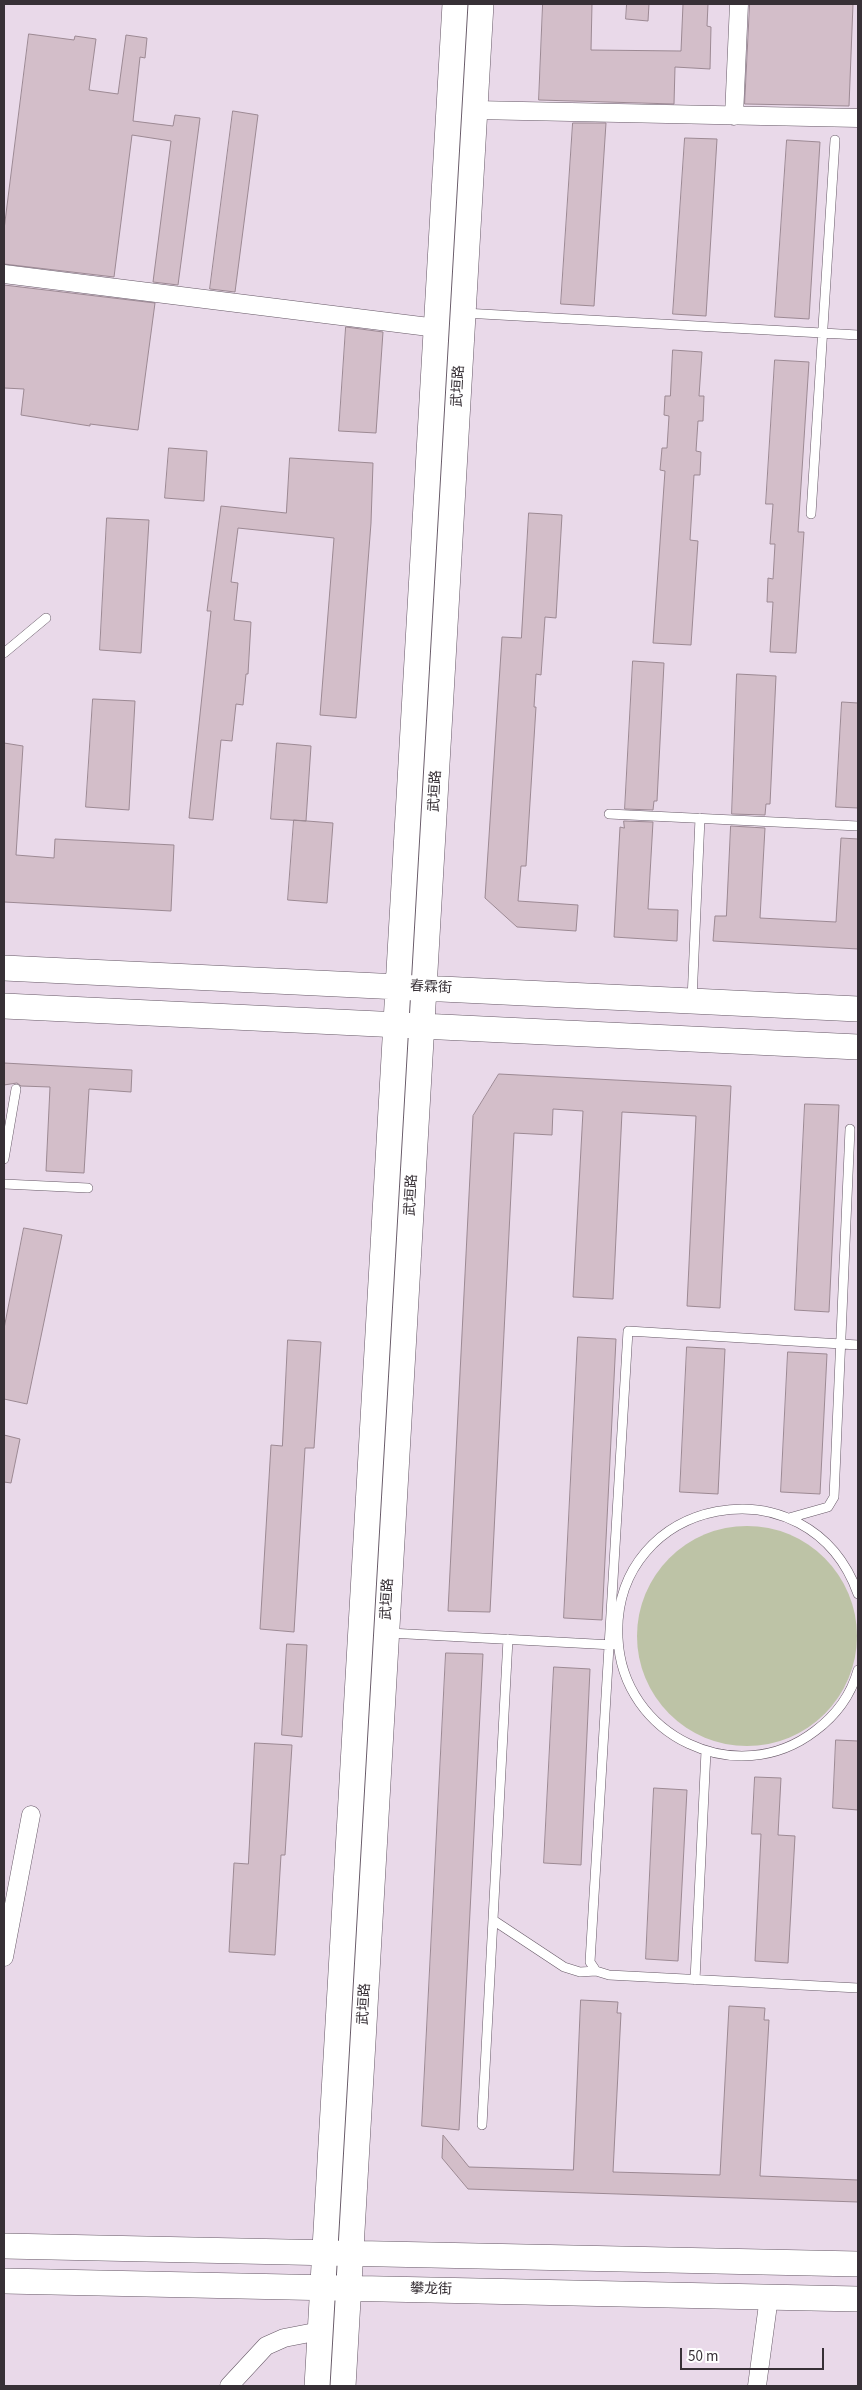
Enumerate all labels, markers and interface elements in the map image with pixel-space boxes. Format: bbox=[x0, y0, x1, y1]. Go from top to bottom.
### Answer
street label: 武垣路 bbox=[450, 365, 468, 407]
street label: 武垣路 bbox=[427, 770, 445, 812]
street label: 春霖街 bbox=[410, 979, 452, 997]
street label: 武垣路 bbox=[403, 1174, 421, 1216]
street label: 武垣路 bbox=[379, 1578, 397, 1620]
street label: 武垣路 bbox=[356, 1983, 374, 2025]
street label: 攀龙街 bbox=[410, 2281, 452, 2299]
scale bar bbox=[682, 2338, 826, 2370]
text: 50 m bbox=[688, 2346, 718, 2367]

